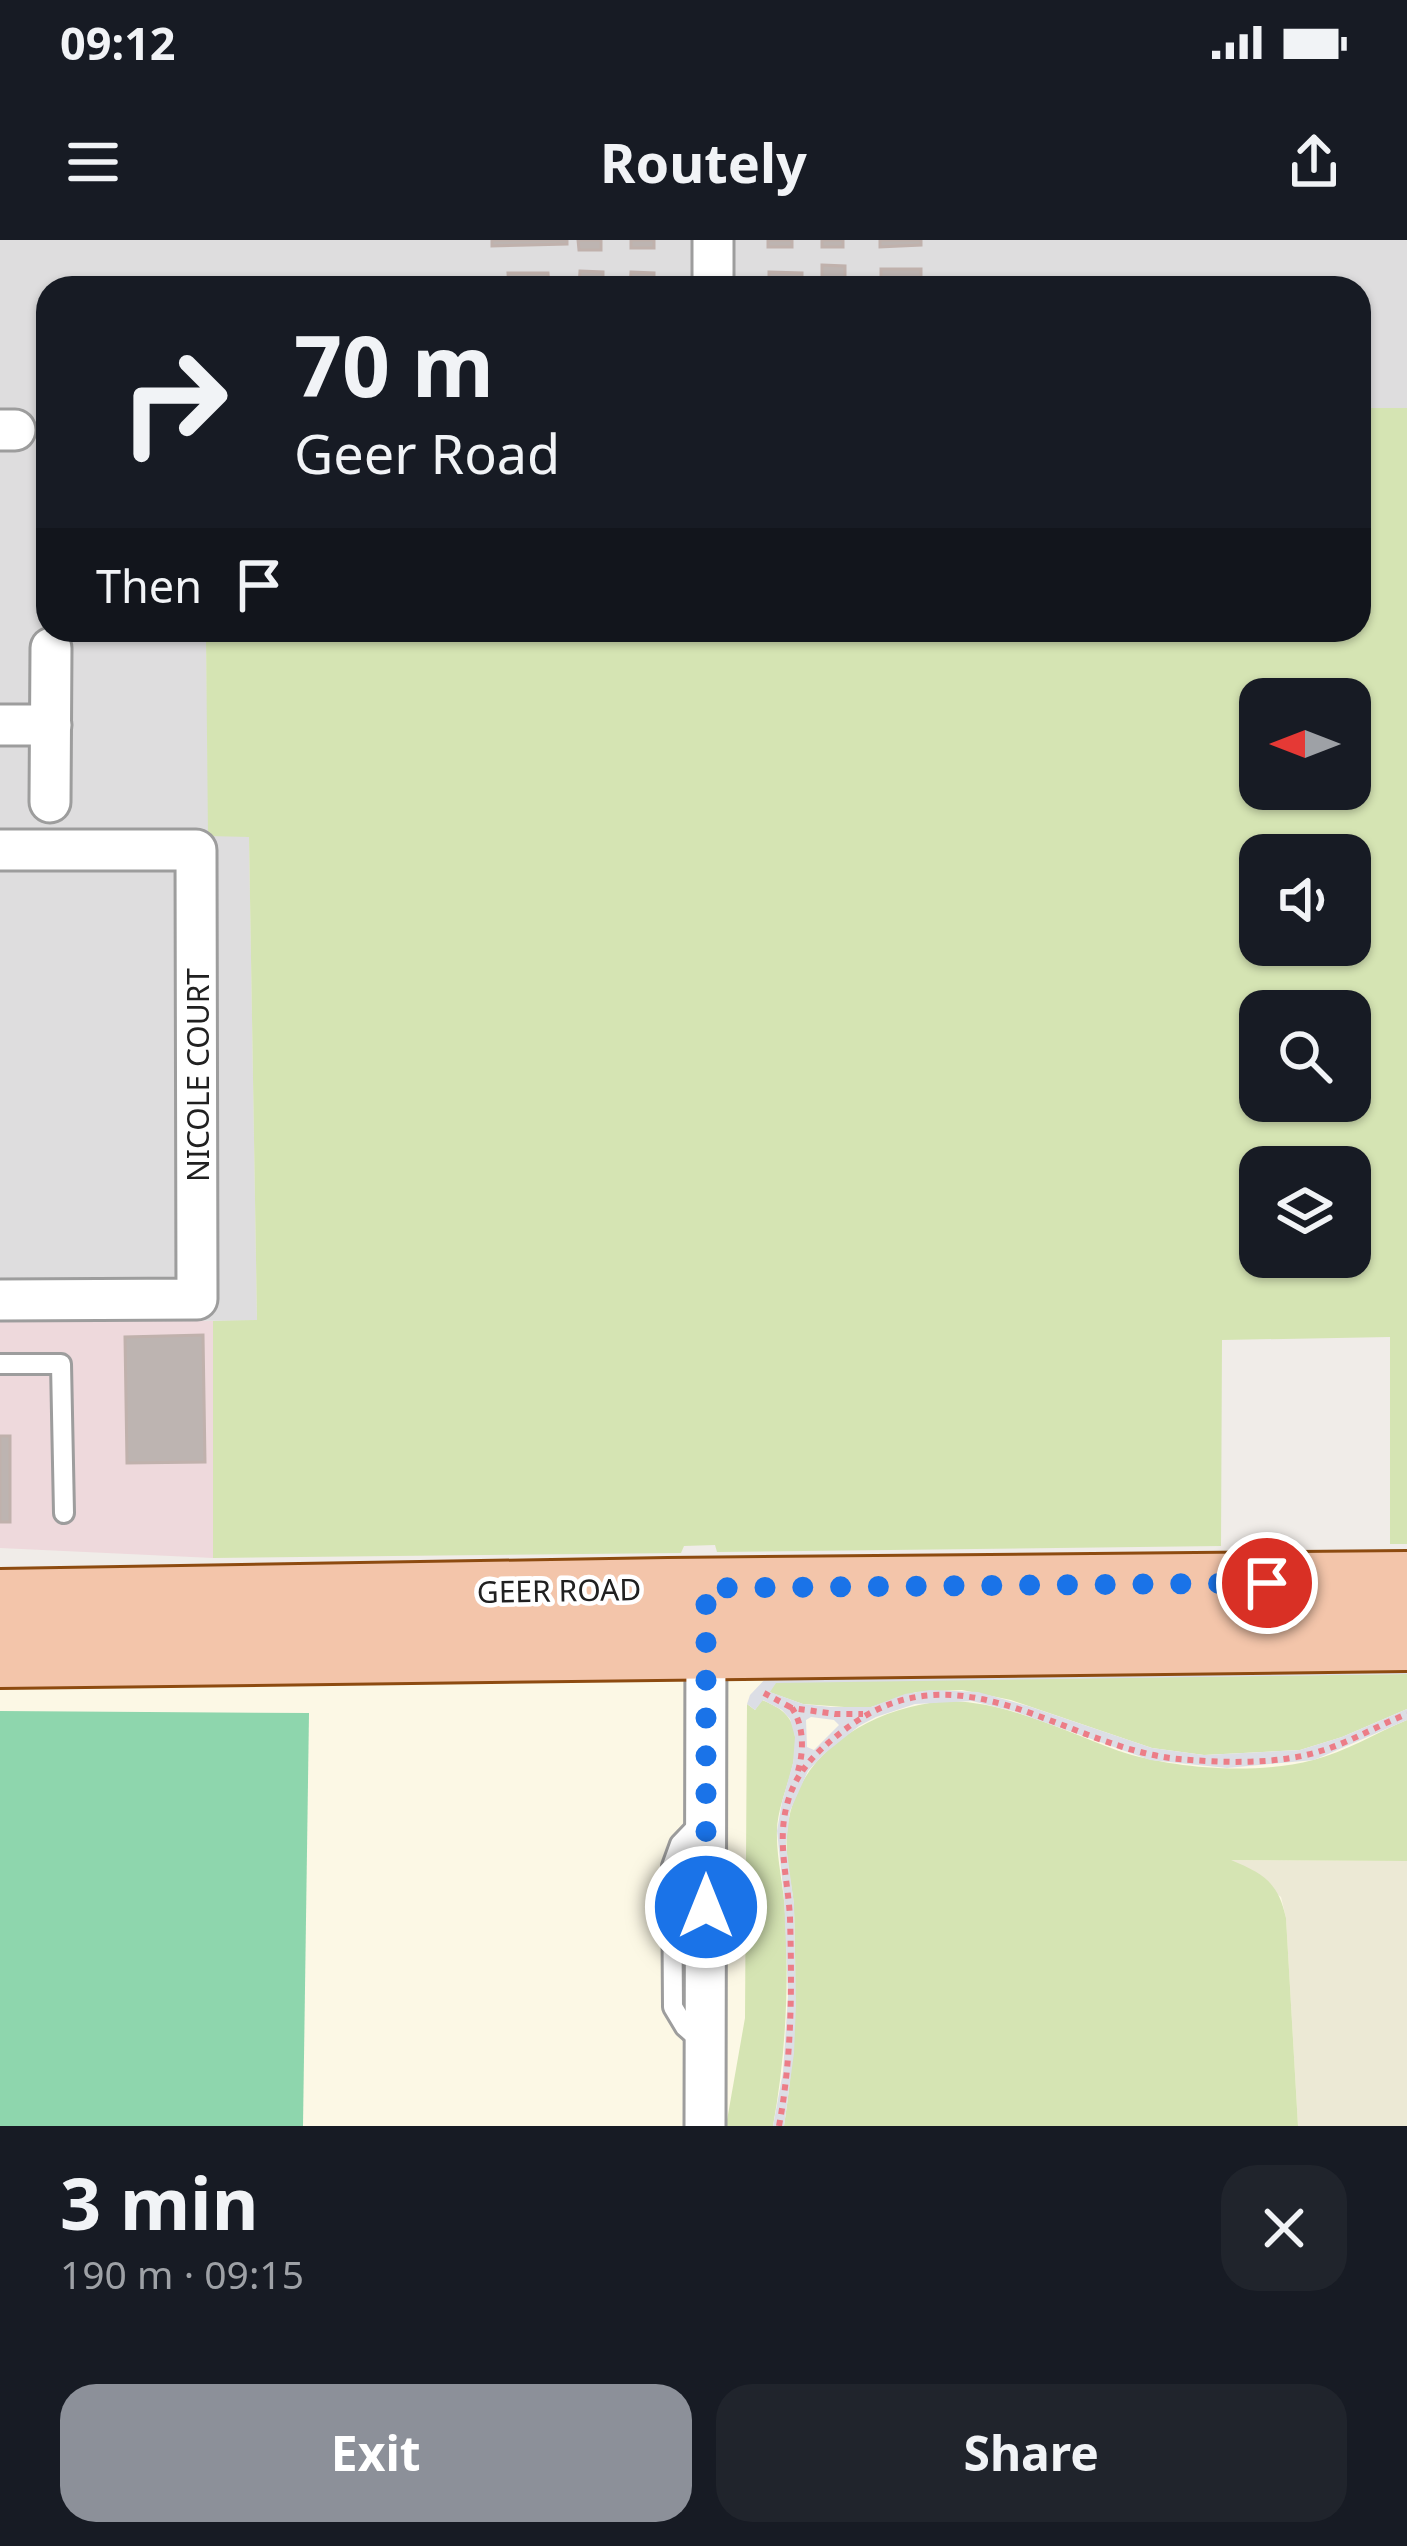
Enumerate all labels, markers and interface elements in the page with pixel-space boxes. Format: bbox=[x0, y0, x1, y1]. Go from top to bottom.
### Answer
text: 09:12 bbox=[60, 12, 176, 73]
text: Routely bbox=[600, 125, 807, 199]
icon: menu bbox=[60, 129, 126, 195]
icon: share bbox=[1281, 129, 1347, 195]
text: 70 m bbox=[294, 307, 494, 422]
icon: right bbox=[96, 324, 252, 480]
text: Geer Road bbox=[294, 416, 560, 490]
icon: arrive bbox=[226, 552, 292, 618]
text: Then bbox=[96, 555, 202, 616]
north arrow bbox=[1239, 678, 1371, 810]
map controls bbox=[1239, 678, 1371, 1278]
button: sound bbox=[1239, 834, 1371, 966]
street label: NICOLE COURT bbox=[177, 968, 218, 1182]
button: search bbox=[1239, 990, 1371, 1122]
button: layers bbox=[1239, 1146, 1371, 1278]
pin bbox=[1216, 1532, 1318, 1634]
icon: arrive bbox=[1234, 1550, 1300, 1616]
street label: GEER ROAD bbox=[477, 1568, 641, 1612]
position arrow bbox=[643, 1844, 769, 1970]
text: 3 min bbox=[60, 2153, 258, 2251]
button: close bbox=[1221, 2165, 1347, 2291]
text: 190 m · 09:15 bbox=[60, 2247, 304, 2300]
button: Exit bbox=[60, 2384, 692, 2522]
button: Share bbox=[716, 2384, 1347, 2522]

